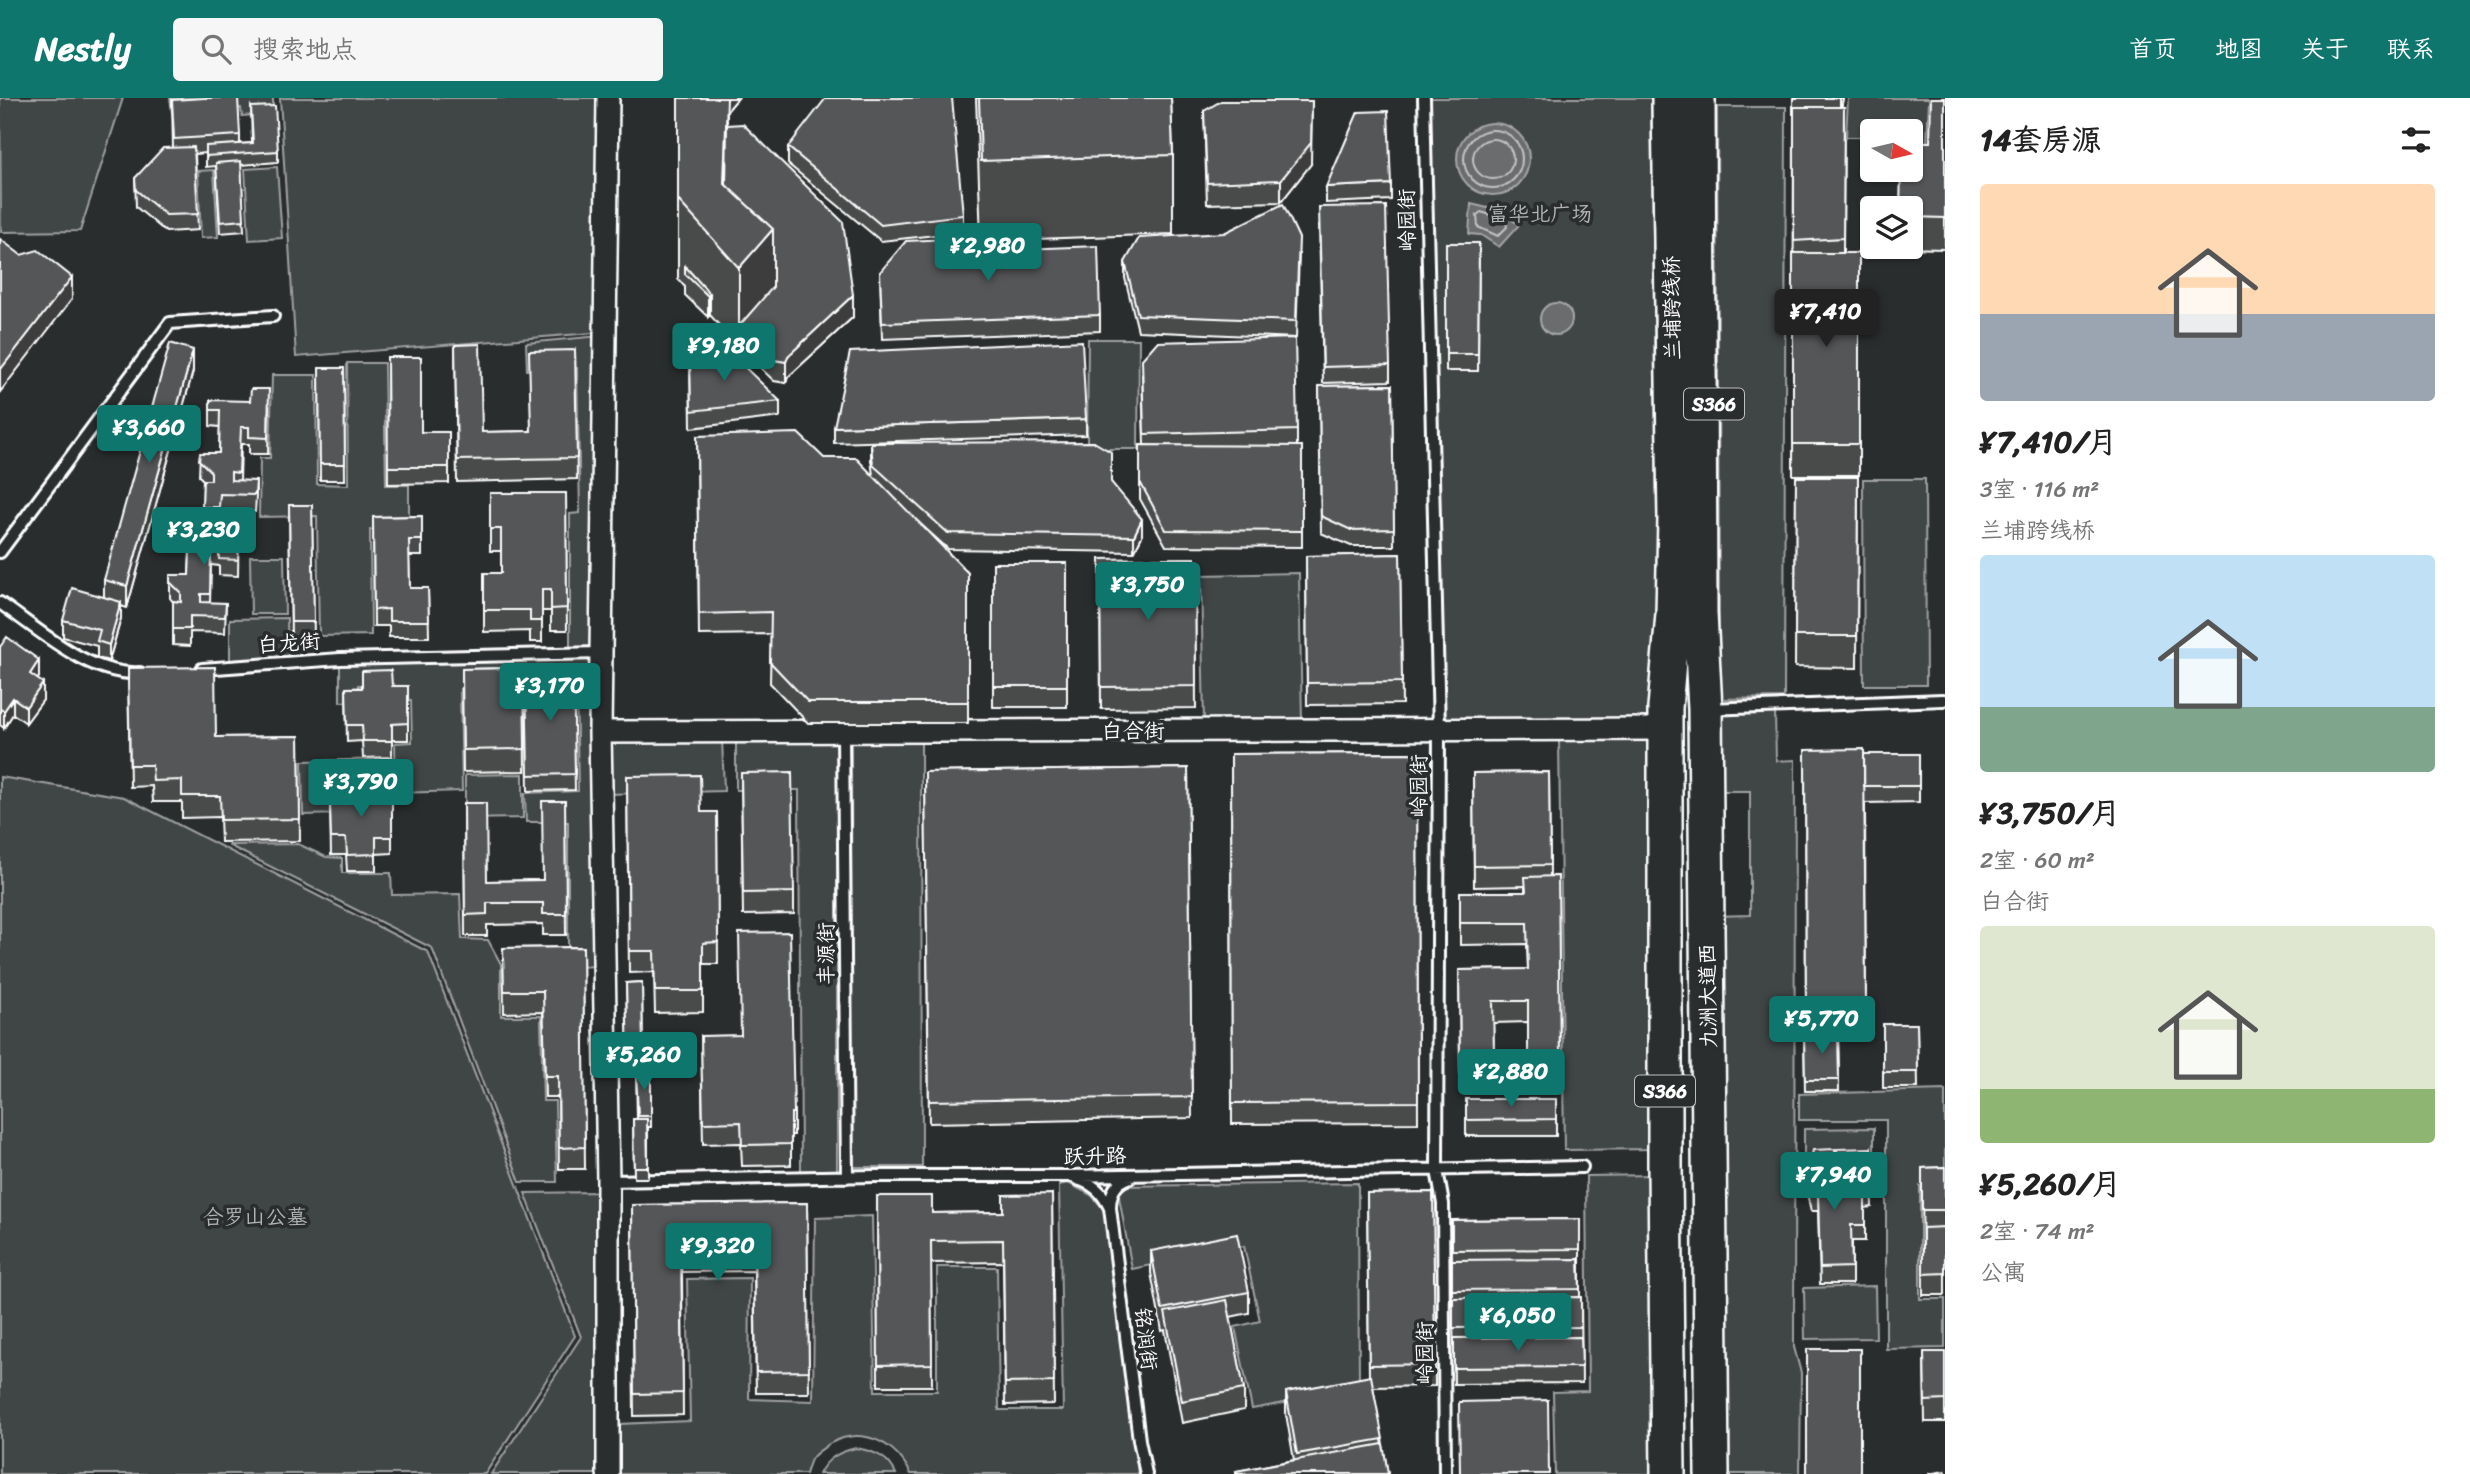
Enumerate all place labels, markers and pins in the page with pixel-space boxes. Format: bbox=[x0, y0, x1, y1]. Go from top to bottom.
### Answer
pin: ¥2,980 bbox=[931, 223, 1045, 283]
pin: ¥7,410 bbox=[1769, 289, 1883, 349]
pin: ¥9,180 bbox=[667, 324, 781, 383]
pin: ¥3,660 bbox=[92, 406, 206, 465]
pin: ¥3,230 bbox=[147, 508, 261, 567]
pin: ¥3,750 bbox=[1091, 562, 1205, 622]
pin: ¥3,170 bbox=[493, 664, 607, 723]
pin: ¥3,790 bbox=[304, 760, 418, 819]
pin: ¥5,770 bbox=[1765, 996, 1879, 1056]
pin: ¥5,260 bbox=[587, 1032, 701, 1092]
pin: ¥2,880 bbox=[1454, 1049, 1568, 1109]
pin: ¥7,940 bbox=[1777, 1152, 1891, 1212]
pin: ¥9,320 bbox=[661, 1224, 775, 1283]
pin: ¥6,050 bbox=[1461, 1294, 1575, 1353]

